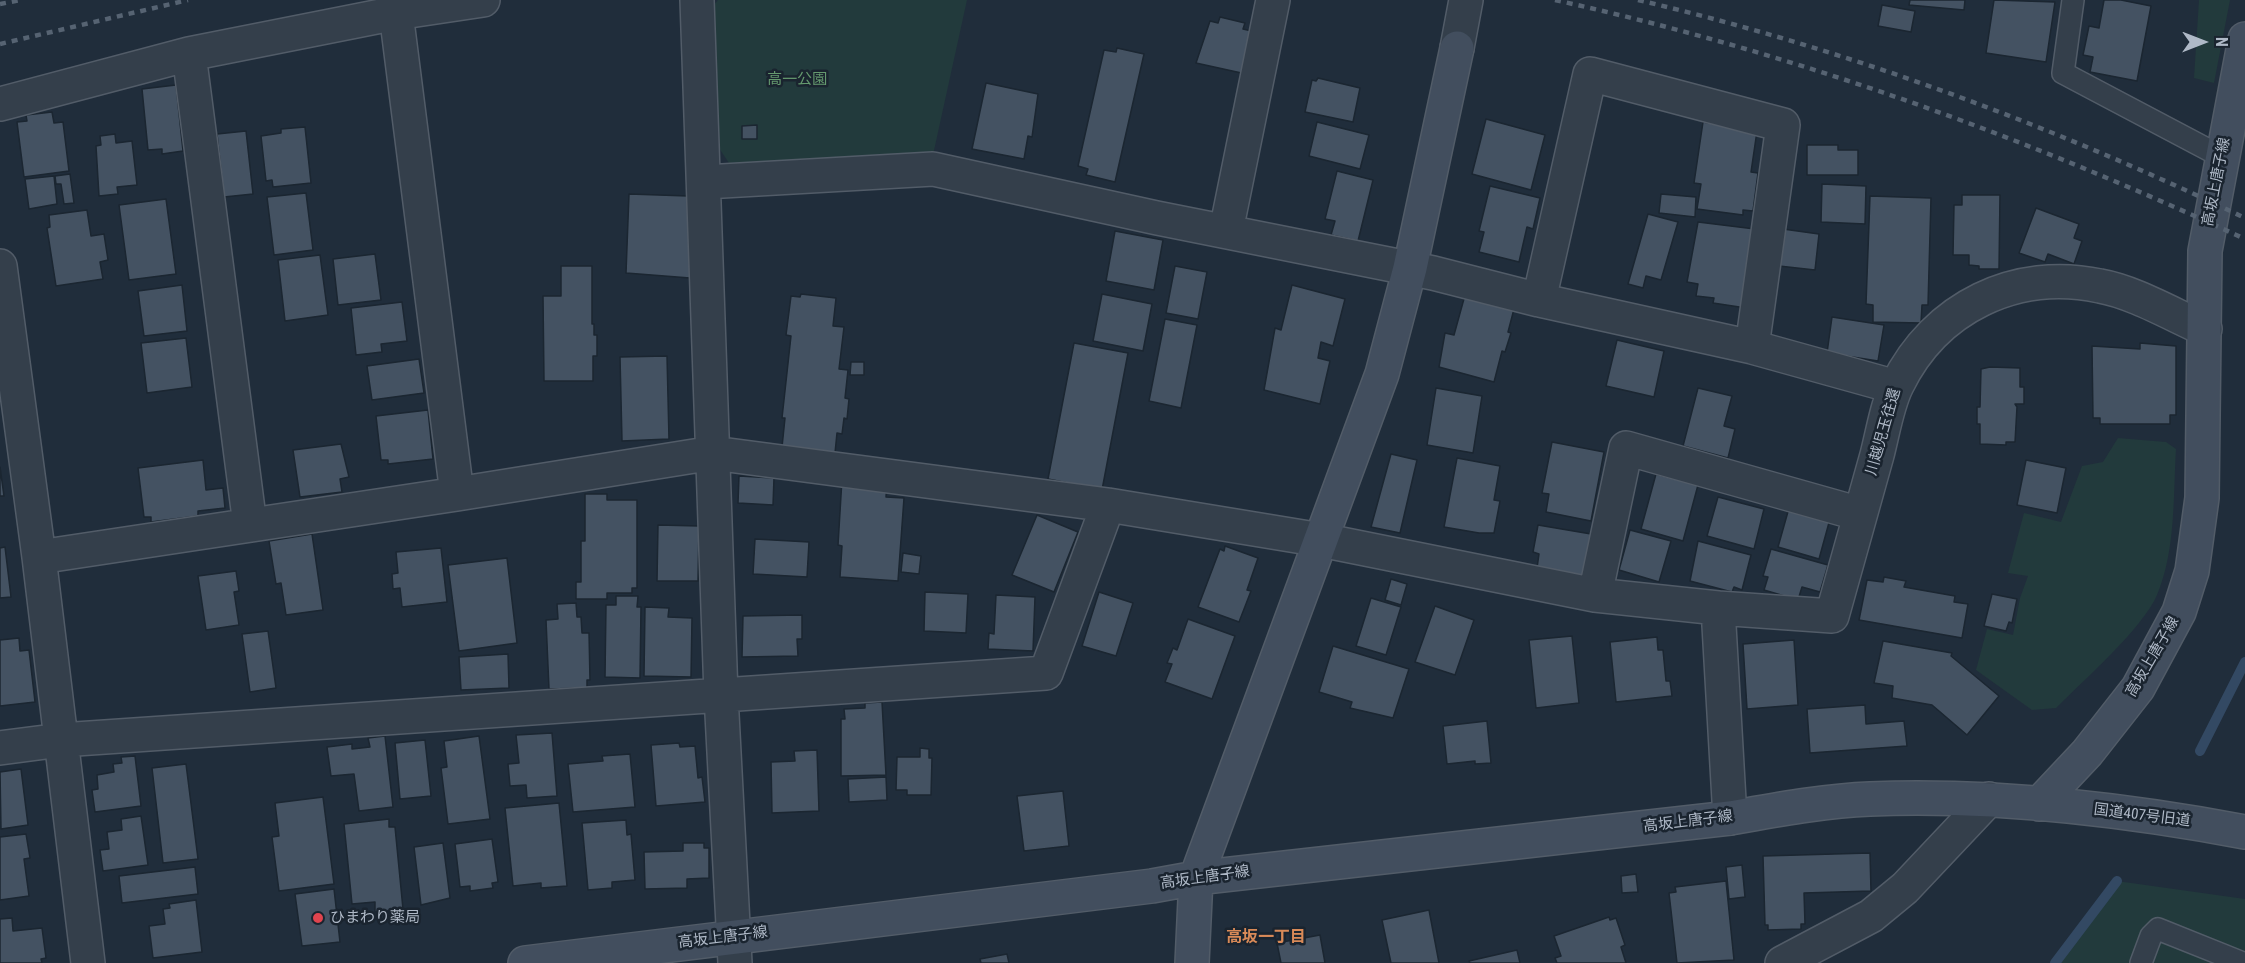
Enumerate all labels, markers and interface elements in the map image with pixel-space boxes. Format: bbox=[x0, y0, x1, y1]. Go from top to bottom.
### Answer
north arrow bbox=[2173, 12, 2233, 72]
text: N bbox=[2212, 37, 2231, 47]
park label: 高一公園 bbox=[767, 71, 827, 89]
street label: 高坂上唐子線 bbox=[2200, 136, 2234, 228]
street label: 川越児玉往還 bbox=[1863, 386, 1905, 478]
street label: 高坂上唐子線 bbox=[2123, 614, 2183, 700]
street label: 国道407号旧道 bbox=[2093, 801, 2191, 831]
street label: 高坂上唐子線 bbox=[1642, 808, 1734, 836]
street label: 高坂上唐子線 bbox=[1159, 863, 1251, 893]
place label: ひまわり薬局 bbox=[330, 909, 420, 927]
marker: ひまわり薬局 bbox=[311, 911, 325, 925]
street label: 高坂上唐子線 bbox=[677, 924, 769, 952]
district label: 高坂一丁目 bbox=[1226, 928, 1306, 948]

